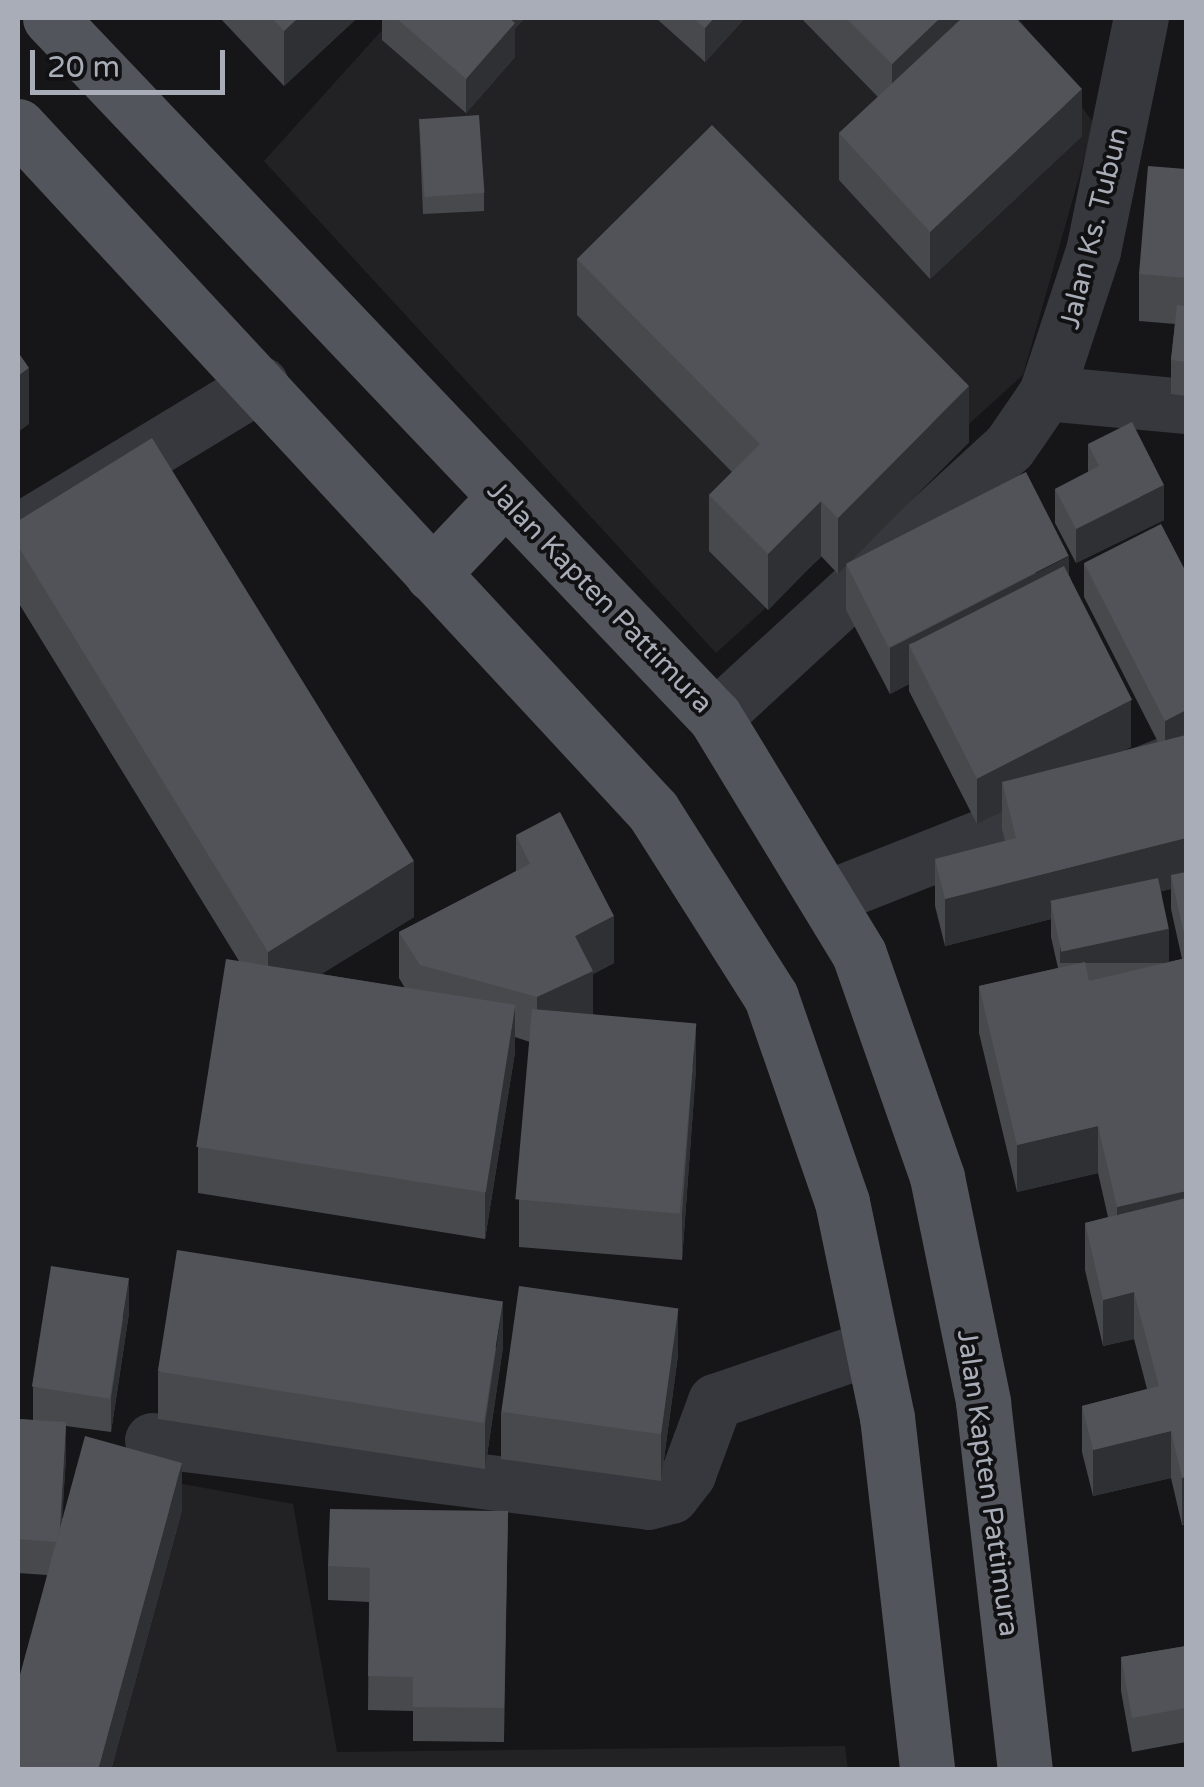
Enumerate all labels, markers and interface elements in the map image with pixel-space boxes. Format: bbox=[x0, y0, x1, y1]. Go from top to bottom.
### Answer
scale bar bbox=[35, 30, 230, 92]
text: 20 m bbox=[47, 49, 120, 86]
street label: Jalan Ks. Tubun bbox=[1053, 124, 1135, 332]
street label: Jalan Kapten Pattimura bbox=[480, 474, 720, 720]
street label: Jalan Kapten Pattimura bbox=[950, 1327, 1026, 1639]

